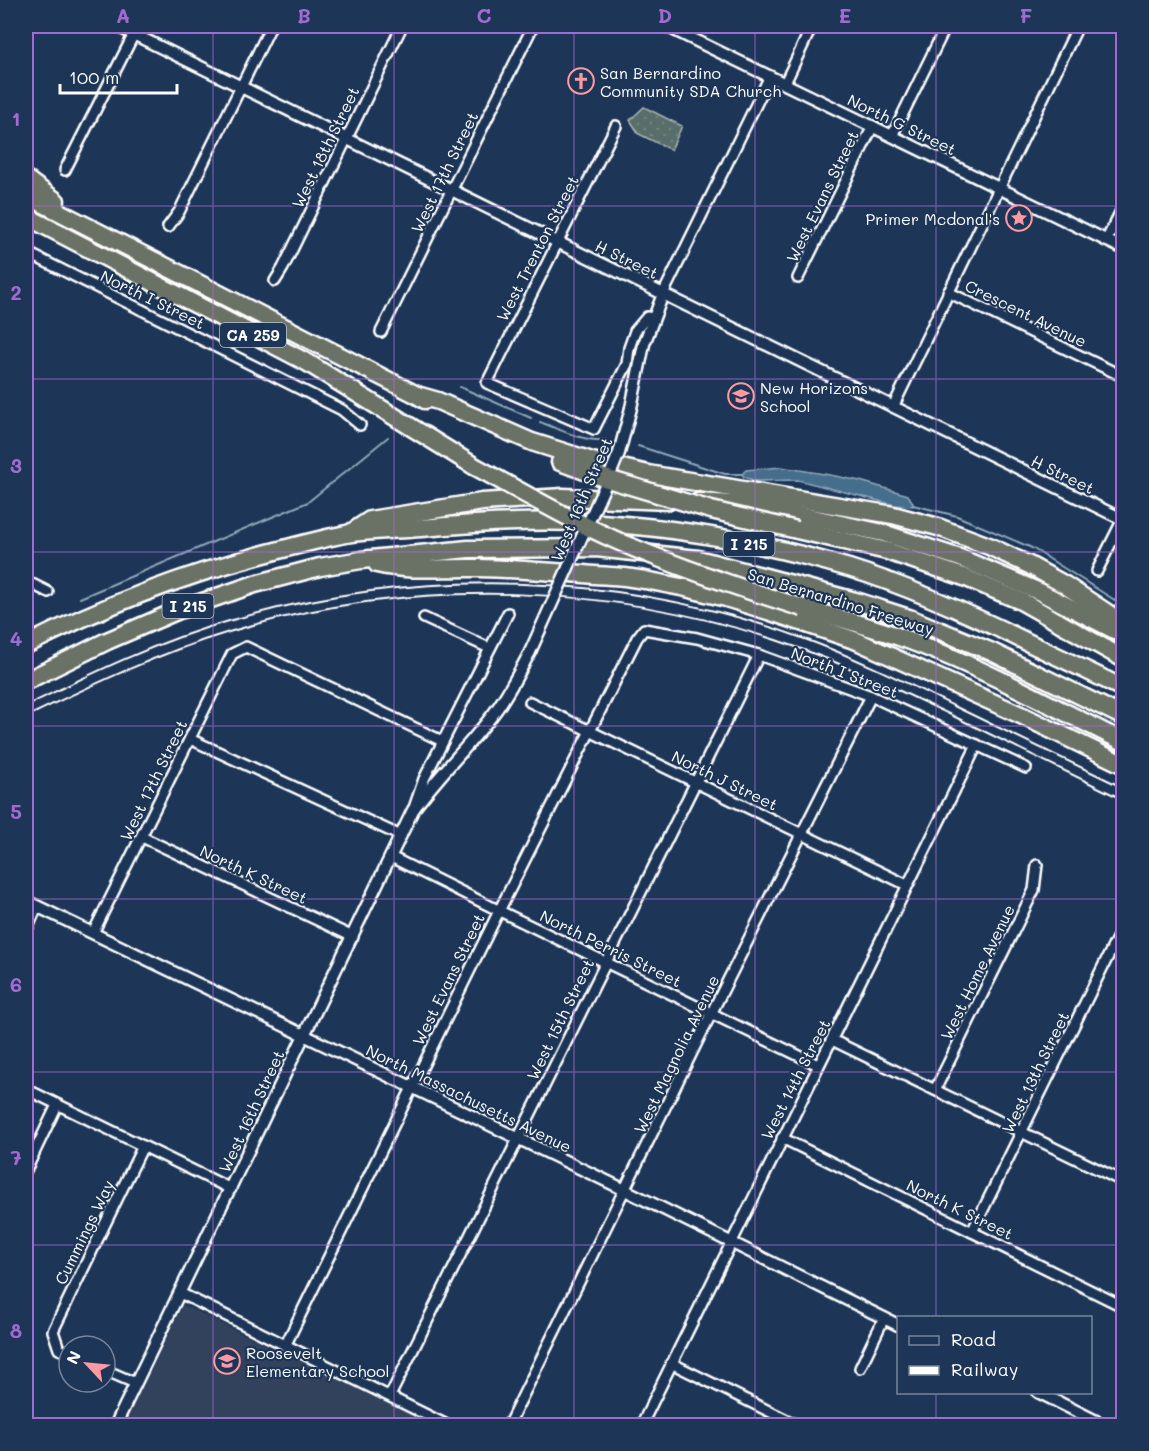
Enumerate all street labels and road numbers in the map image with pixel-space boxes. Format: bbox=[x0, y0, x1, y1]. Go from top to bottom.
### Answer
street label: West 18th Street bbox=[286, 83, 364, 211]
street label: North G Street bbox=[844, 89, 960, 159]
street label: West 17th Street bbox=[406, 108, 482, 236]
street label: West Evans Street bbox=[781, 127, 863, 265]
street label: West Trenton Street bbox=[491, 171, 583, 325]
street label: H Street bbox=[592, 235, 662, 283]
street label: North I Street bbox=[97, 265, 209, 333]
street label: Crescent Avenue bbox=[962, 274, 1090, 352]
road number: CA 259 bbox=[220, 323, 286, 347]
street label: West 16th Street bbox=[545, 434, 617, 564]
street label: H Street bbox=[1028, 450, 1098, 498]
road number: I 215 bbox=[724, 532, 774, 556]
street label: San Bernardino Freeway bbox=[745, 563, 937, 639]
road number: I 215 bbox=[162, 594, 213, 618]
street label: North I Street bbox=[788, 642, 902, 702]
street label: West 17th Street bbox=[115, 716, 191, 844]
street label: North J Street bbox=[669, 745, 781, 815]
street label: North K Street bbox=[197, 840, 311, 908]
street label: West Home Avenue bbox=[935, 901, 1019, 1043]
street label: North Perris Street bbox=[537, 905, 685, 991]
street label: West Evans Street bbox=[407, 910, 489, 1048]
street label: West 15th Street bbox=[522, 955, 598, 1083]
street label: West Magnolia Avenue bbox=[629, 971, 723, 1137]
street label: West 13th Street bbox=[997, 1008, 1073, 1136]
street label: West 14th Street bbox=[756, 1015, 834, 1143]
street label: North Massachusetts Avenue bbox=[363, 1039, 575, 1157]
street label: West 16th Street bbox=[213, 1046, 289, 1176]
street label: North K Street bbox=[903, 1174, 1017, 1244]
street label: Cummings Way bbox=[50, 1176, 118, 1288]

